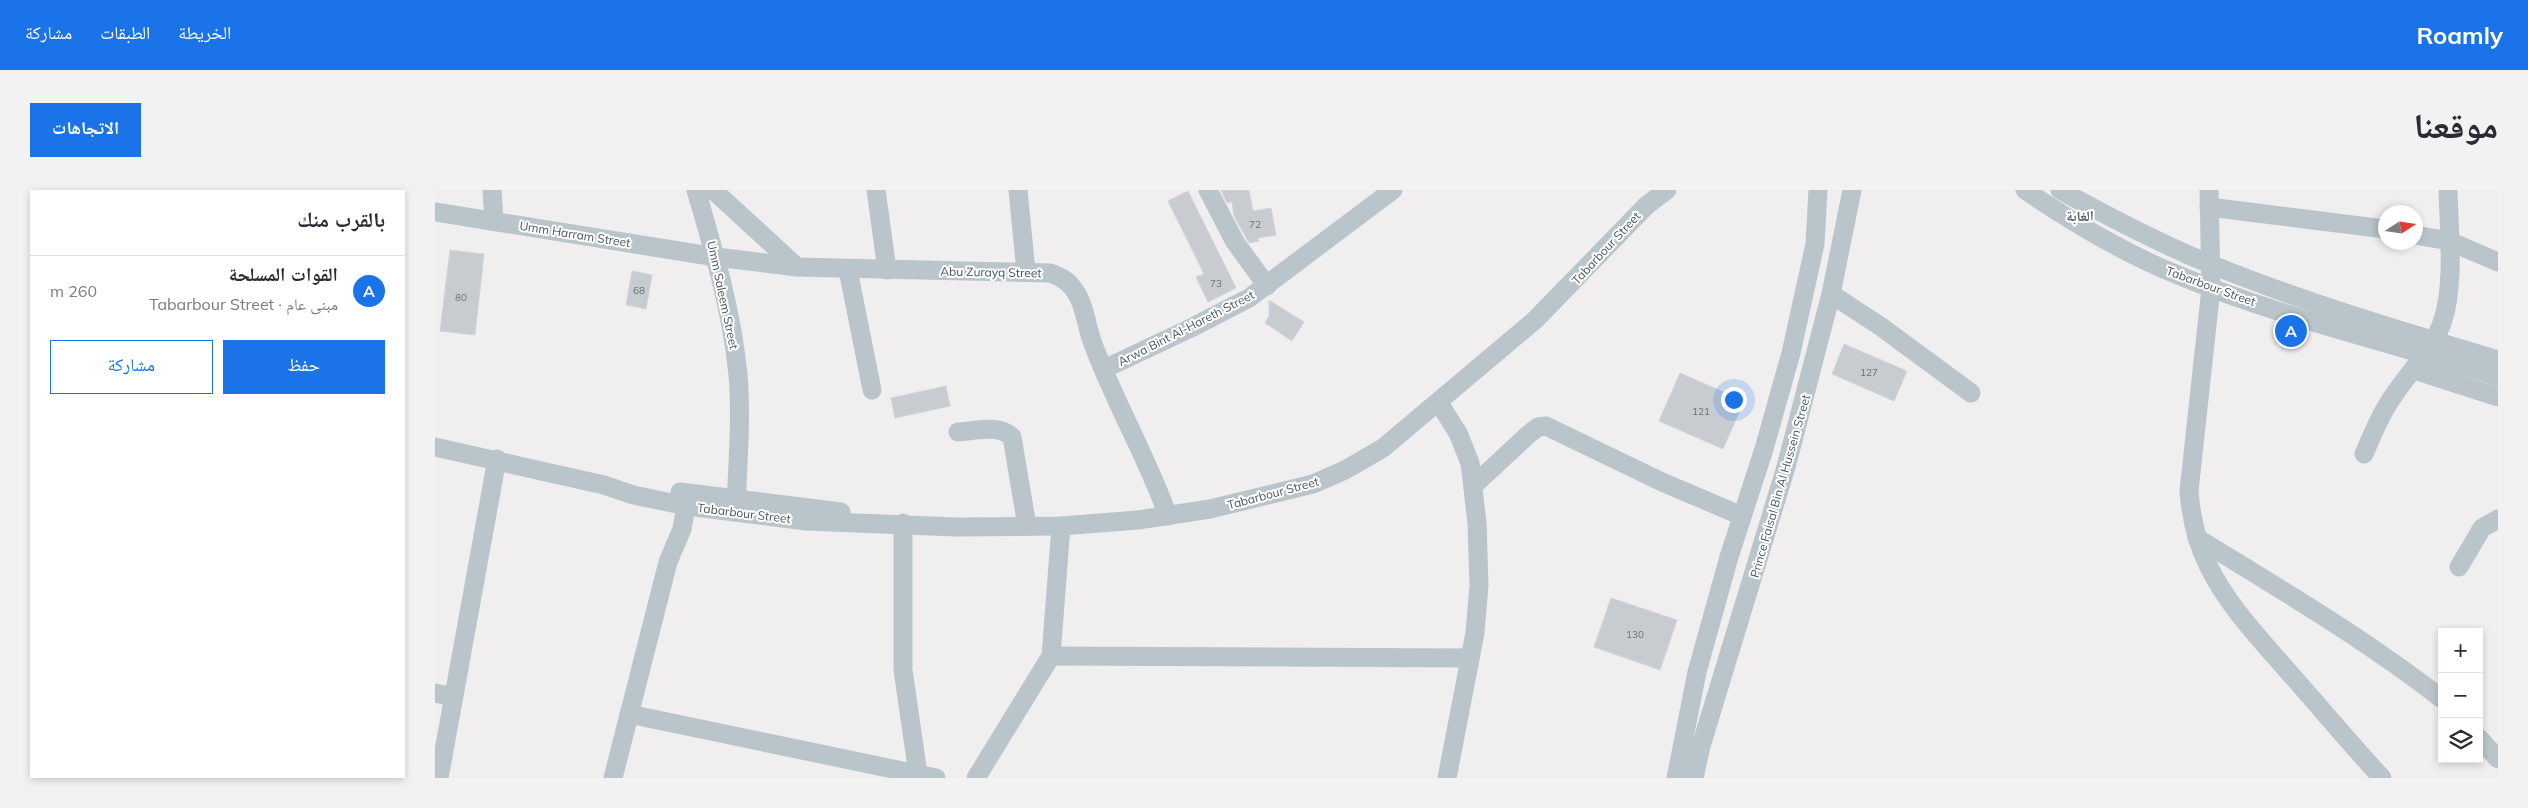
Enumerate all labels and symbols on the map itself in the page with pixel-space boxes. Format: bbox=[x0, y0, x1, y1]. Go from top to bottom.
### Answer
north arrow bbox=[2378, 205, 2423, 250]
district label: الغابة bbox=[2066, 207, 2094, 225]
street label: Tabarbour Street bbox=[1568, 209, 1644, 287]
street label: Umm Harram Street bbox=[518, 218, 632, 250]
house number: 72 bbox=[1249, 218, 1261, 231]
street label: Umm Saleem Street bbox=[704, 239, 742, 351]
street label: Tabarbour Street bbox=[2164, 263, 2258, 309]
street label: Abu Zurayq Street bbox=[940, 264, 1042, 280]
house number: 73 bbox=[1210, 277, 1222, 290]
house number: 68 bbox=[633, 284, 645, 297]
street label: Arwa Bint Al-Hareth Street bbox=[1115, 287, 1257, 369]
house number: 80 bbox=[455, 291, 467, 304]
pin: A bbox=[2275, 312, 2307, 350]
house number: 127 bbox=[1860, 366, 1878, 379]
your location bbox=[1721, 387, 1747, 413]
street label: Prince Faisal Bin Al Hussein Street bbox=[1747, 393, 1813, 579]
house number: 121 bbox=[1692, 405, 1710, 418]
street label: Tabarbour Street bbox=[1226, 474, 1320, 512]
street label: Tabarbour Street bbox=[696, 500, 792, 526]
house number: 130 bbox=[1626, 628, 1644, 641]

